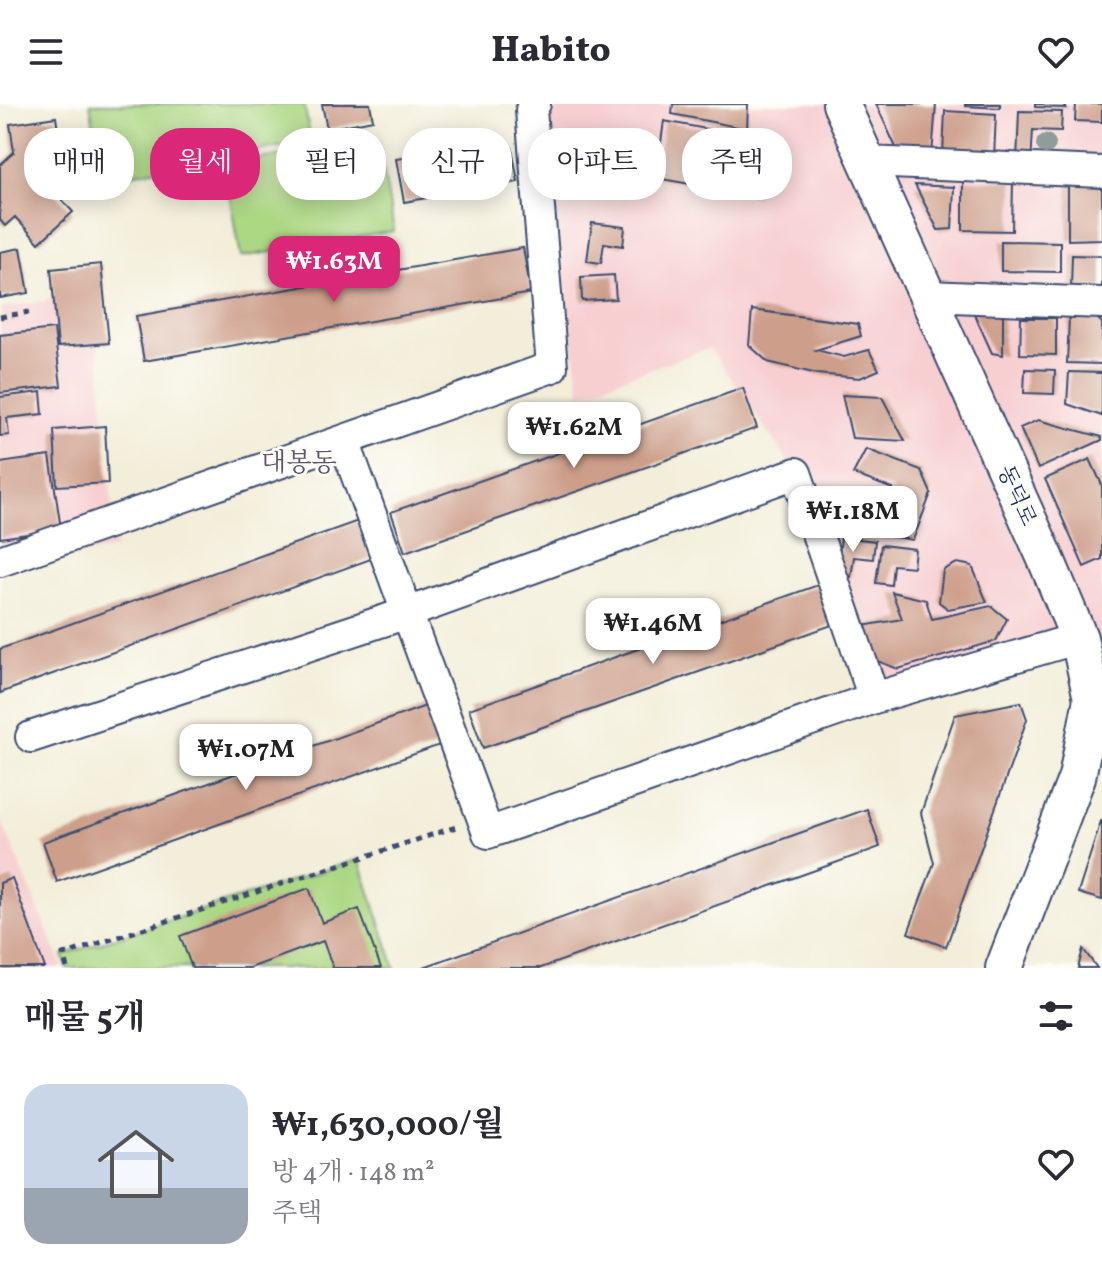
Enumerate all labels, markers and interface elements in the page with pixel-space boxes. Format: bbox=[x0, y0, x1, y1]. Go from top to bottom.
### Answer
text: Habito bbox=[491, 27, 611, 77]
icon: menu bbox=[24, 30, 68, 74]
icon: heart bbox=[1034, 30, 1078, 74]
chip: 매매 bbox=[24, 128, 134, 200]
chip: 월세 bbox=[150, 128, 260, 200]
chip: 필터 bbox=[276, 128, 386, 200]
chip: 신규 bbox=[402, 128, 512, 200]
chip: 아파트 bbox=[528, 128, 666, 200]
chip: 주택 bbox=[682, 128, 792, 200]
pin: ₩1.63M bbox=[269, 236, 399, 304]
text: ₩1.63M bbox=[286, 244, 382, 280]
pin: ₩1.62M bbox=[509, 402, 639, 470]
text: ₩1.62M bbox=[526, 410, 622, 446]
district label: 대봉동 bbox=[261, 446, 337, 482]
street label: 동덕로 bbox=[989, 461, 1043, 531]
pin: ₩1.18M bbox=[788, 486, 918, 554]
text: ₩1.18M bbox=[806, 494, 900, 530]
pin: ₩1.46M bbox=[588, 598, 718, 666]
text: ₩1.46M bbox=[604, 606, 702, 642]
pin: ₩1.07M bbox=[181, 724, 311, 792]
text: ₩1.07M bbox=[197, 732, 295, 768]
icon: filters bbox=[1034, 994, 1078, 1038]
text: 매물 5개 bbox=[24, 996, 146, 1043]
text: ₩1,630,000/월 bbox=[272, 1103, 505, 1150]
icon: home bbox=[88, 1116, 184, 1212]
icon: heart bbox=[1034, 1142, 1078, 1186]
text: 방 4개 · 148 m² bbox=[272, 1155, 435, 1191]
text: 주택 bbox=[272, 1196, 322, 1232]

